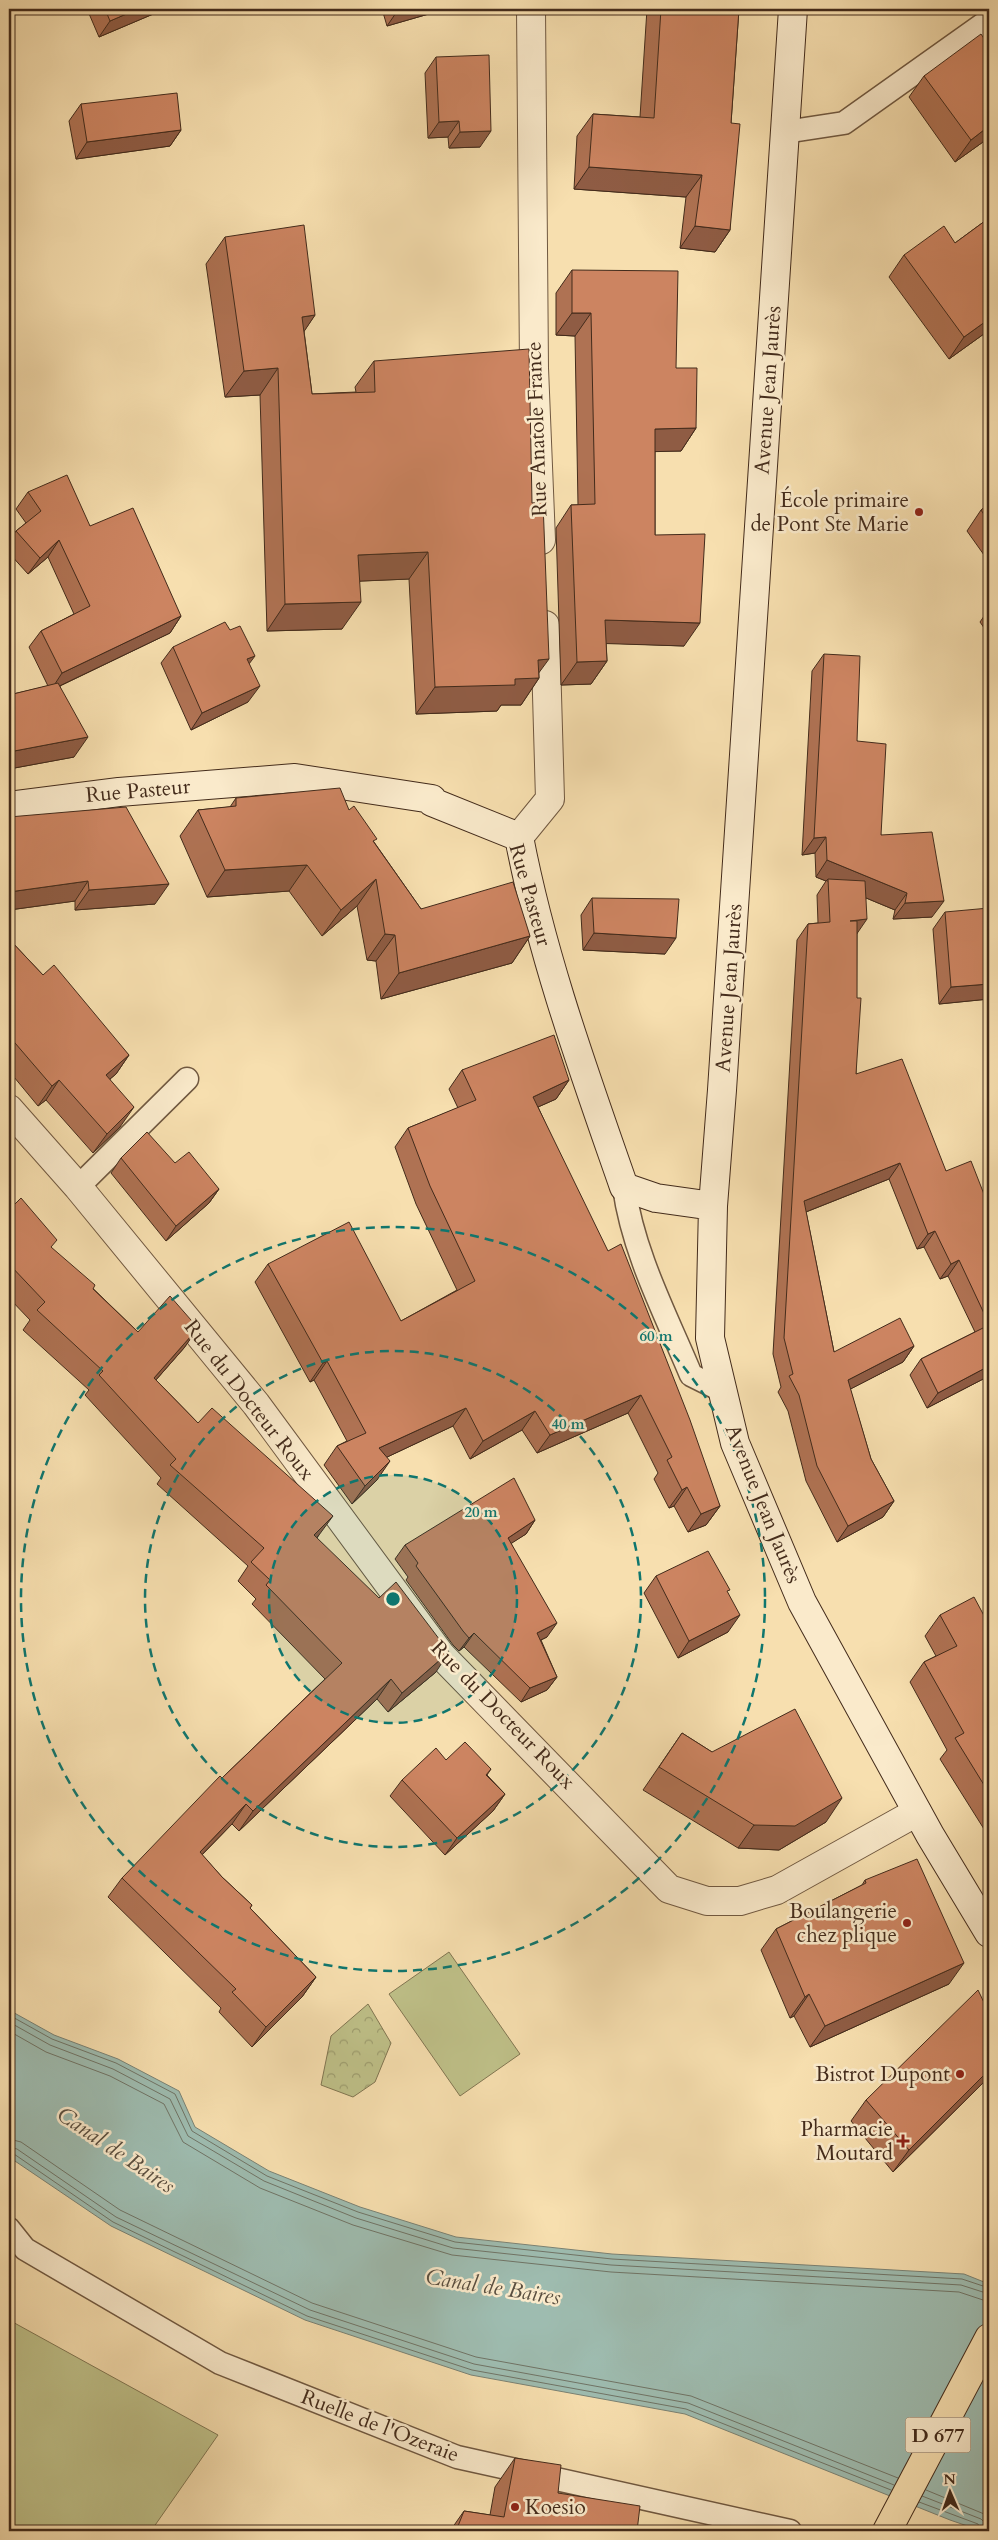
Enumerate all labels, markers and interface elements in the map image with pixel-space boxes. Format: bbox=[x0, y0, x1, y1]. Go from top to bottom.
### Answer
street label: Avenue Jean Jaurès bbox=[748, 305, 788, 475]
street label: Rue Anatole France bbox=[519, 341, 555, 517]
place label: École primaire de Pont Ste Marie bbox=[750, 486, 909, 539]
marker: École primaire de Pont Ste Marie bbox=[913, 506, 925, 518]
street label: Rue Pasteur bbox=[84, 772, 192, 810]
street label: Rue Pasteur bbox=[502, 840, 559, 950]
street label: Avenue Jean Jaurès bbox=[709, 903, 749, 1073]
street label: Rue du Docteur Roux bbox=[177, 1314, 321, 1487]
text: 60 m bbox=[639, 1326, 673, 1346]
text: 40 m bbox=[551, 1414, 585, 1434]
street label: Avenue Jean Jaurès bbox=[718, 1420, 808, 1588]
text: 20 m bbox=[464, 1502, 498, 1522]
centre of rings bbox=[384, 1590, 402, 1608]
street label: Rue du Docteur Roux bbox=[424, 1634, 582, 1796]
place label: Boulangerie chez plique bbox=[789, 1897, 897, 1950]
marker: Boulangerie chez plique bbox=[901, 1917, 913, 1929]
place label: Bistrot Dupont bbox=[815, 2060, 950, 2089]
marker: Bistrot Dupont bbox=[954, 2068, 966, 2080]
water label: Canal de Baires bbox=[51, 2099, 181, 2201]
place label: Pharmacie Moutard bbox=[800, 2115, 893, 2168]
marker: Pharmacie Moutard bbox=[897, 2135, 909, 2147]
water label: Canal de Baires bbox=[423, 2262, 563, 2313]
street label: Ruelle de l'Ozeraie bbox=[297, 2383, 463, 2469]
road number: D 677 bbox=[906, 2418, 970, 2452]
north arrow bbox=[926, 2468, 976, 2518]
text: N bbox=[943, 2470, 956, 2489]
place label: Koesio bbox=[525, 2493, 586, 2522]
marker: Koesio bbox=[509, 2501, 521, 2513]

